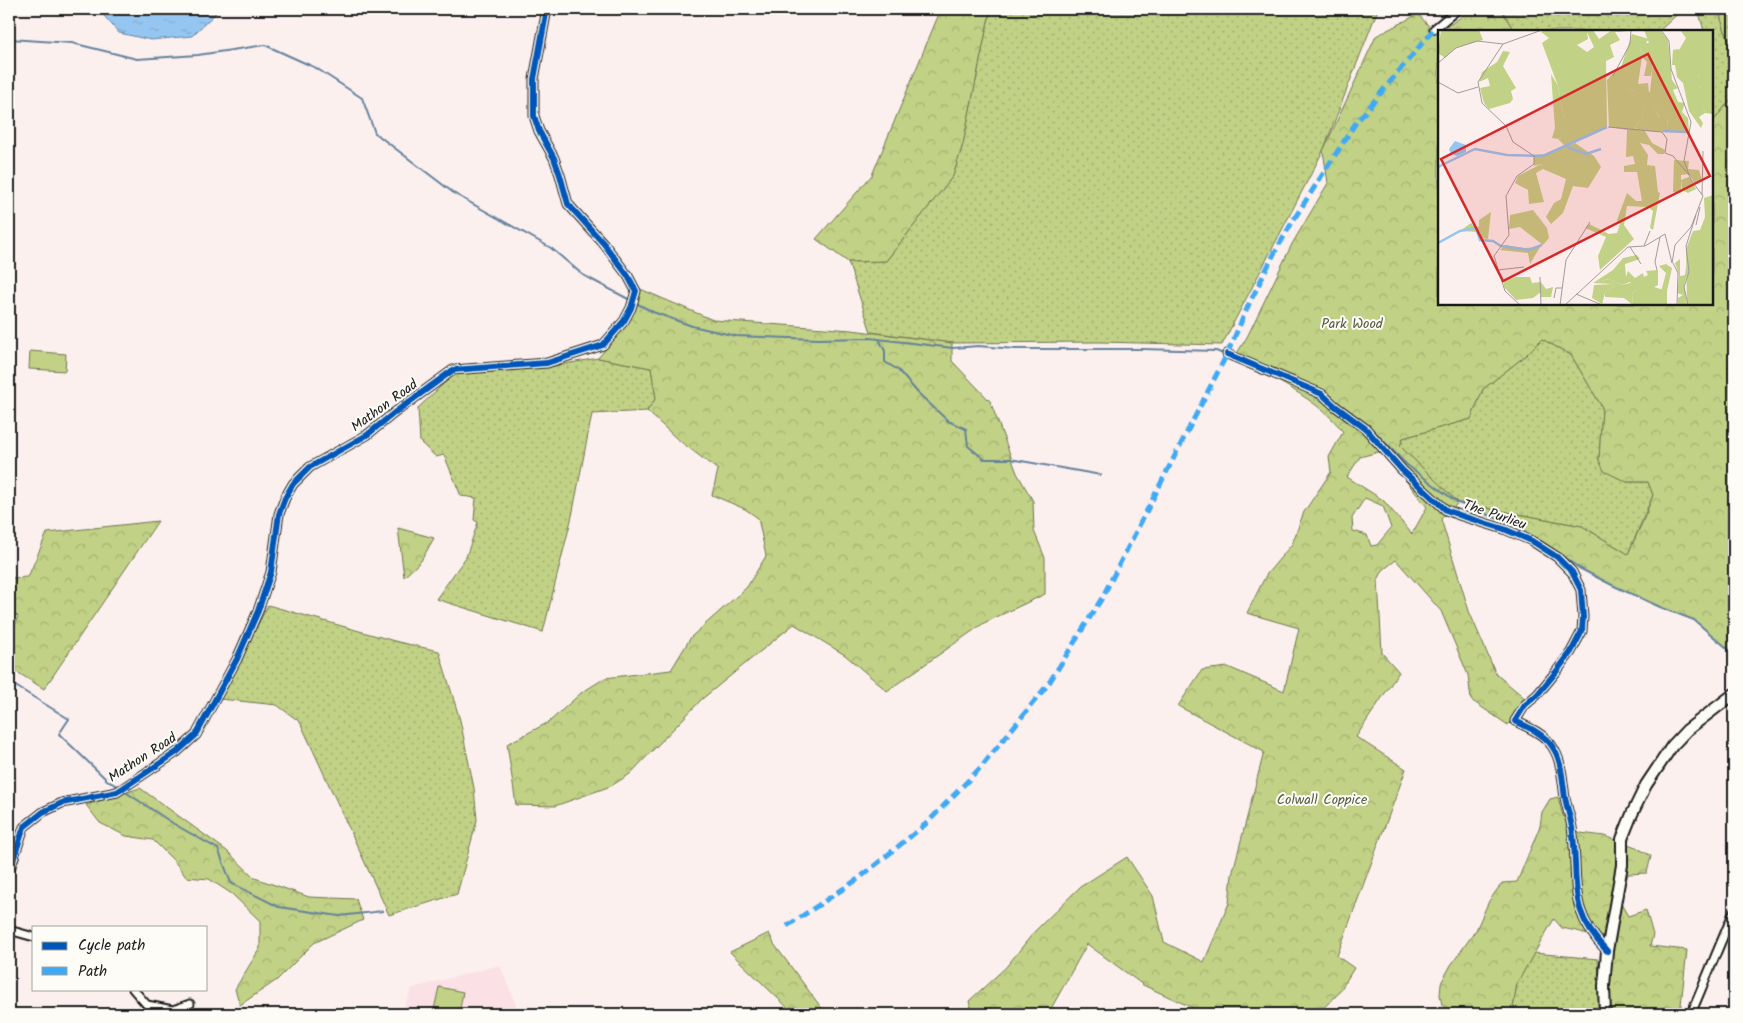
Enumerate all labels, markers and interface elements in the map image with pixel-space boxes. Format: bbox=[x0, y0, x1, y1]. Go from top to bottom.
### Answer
inset map bbox=[1438, 30, 1713, 305]
park label: Park Wood bbox=[1321, 313, 1384, 335]
street label: Mathon Road bbox=[347, 373, 423, 438]
street label: The Purlieu bbox=[1460, 494, 1530, 536]
street label: Mathon Road bbox=[104, 727, 182, 788]
park label: Colwall Coppice bbox=[1277, 789, 1368, 811]
legend bbox=[32, 926, 208, 990]
text: Cycle path bbox=[78, 934, 145, 958]
text: Path bbox=[78, 960, 107, 984]

